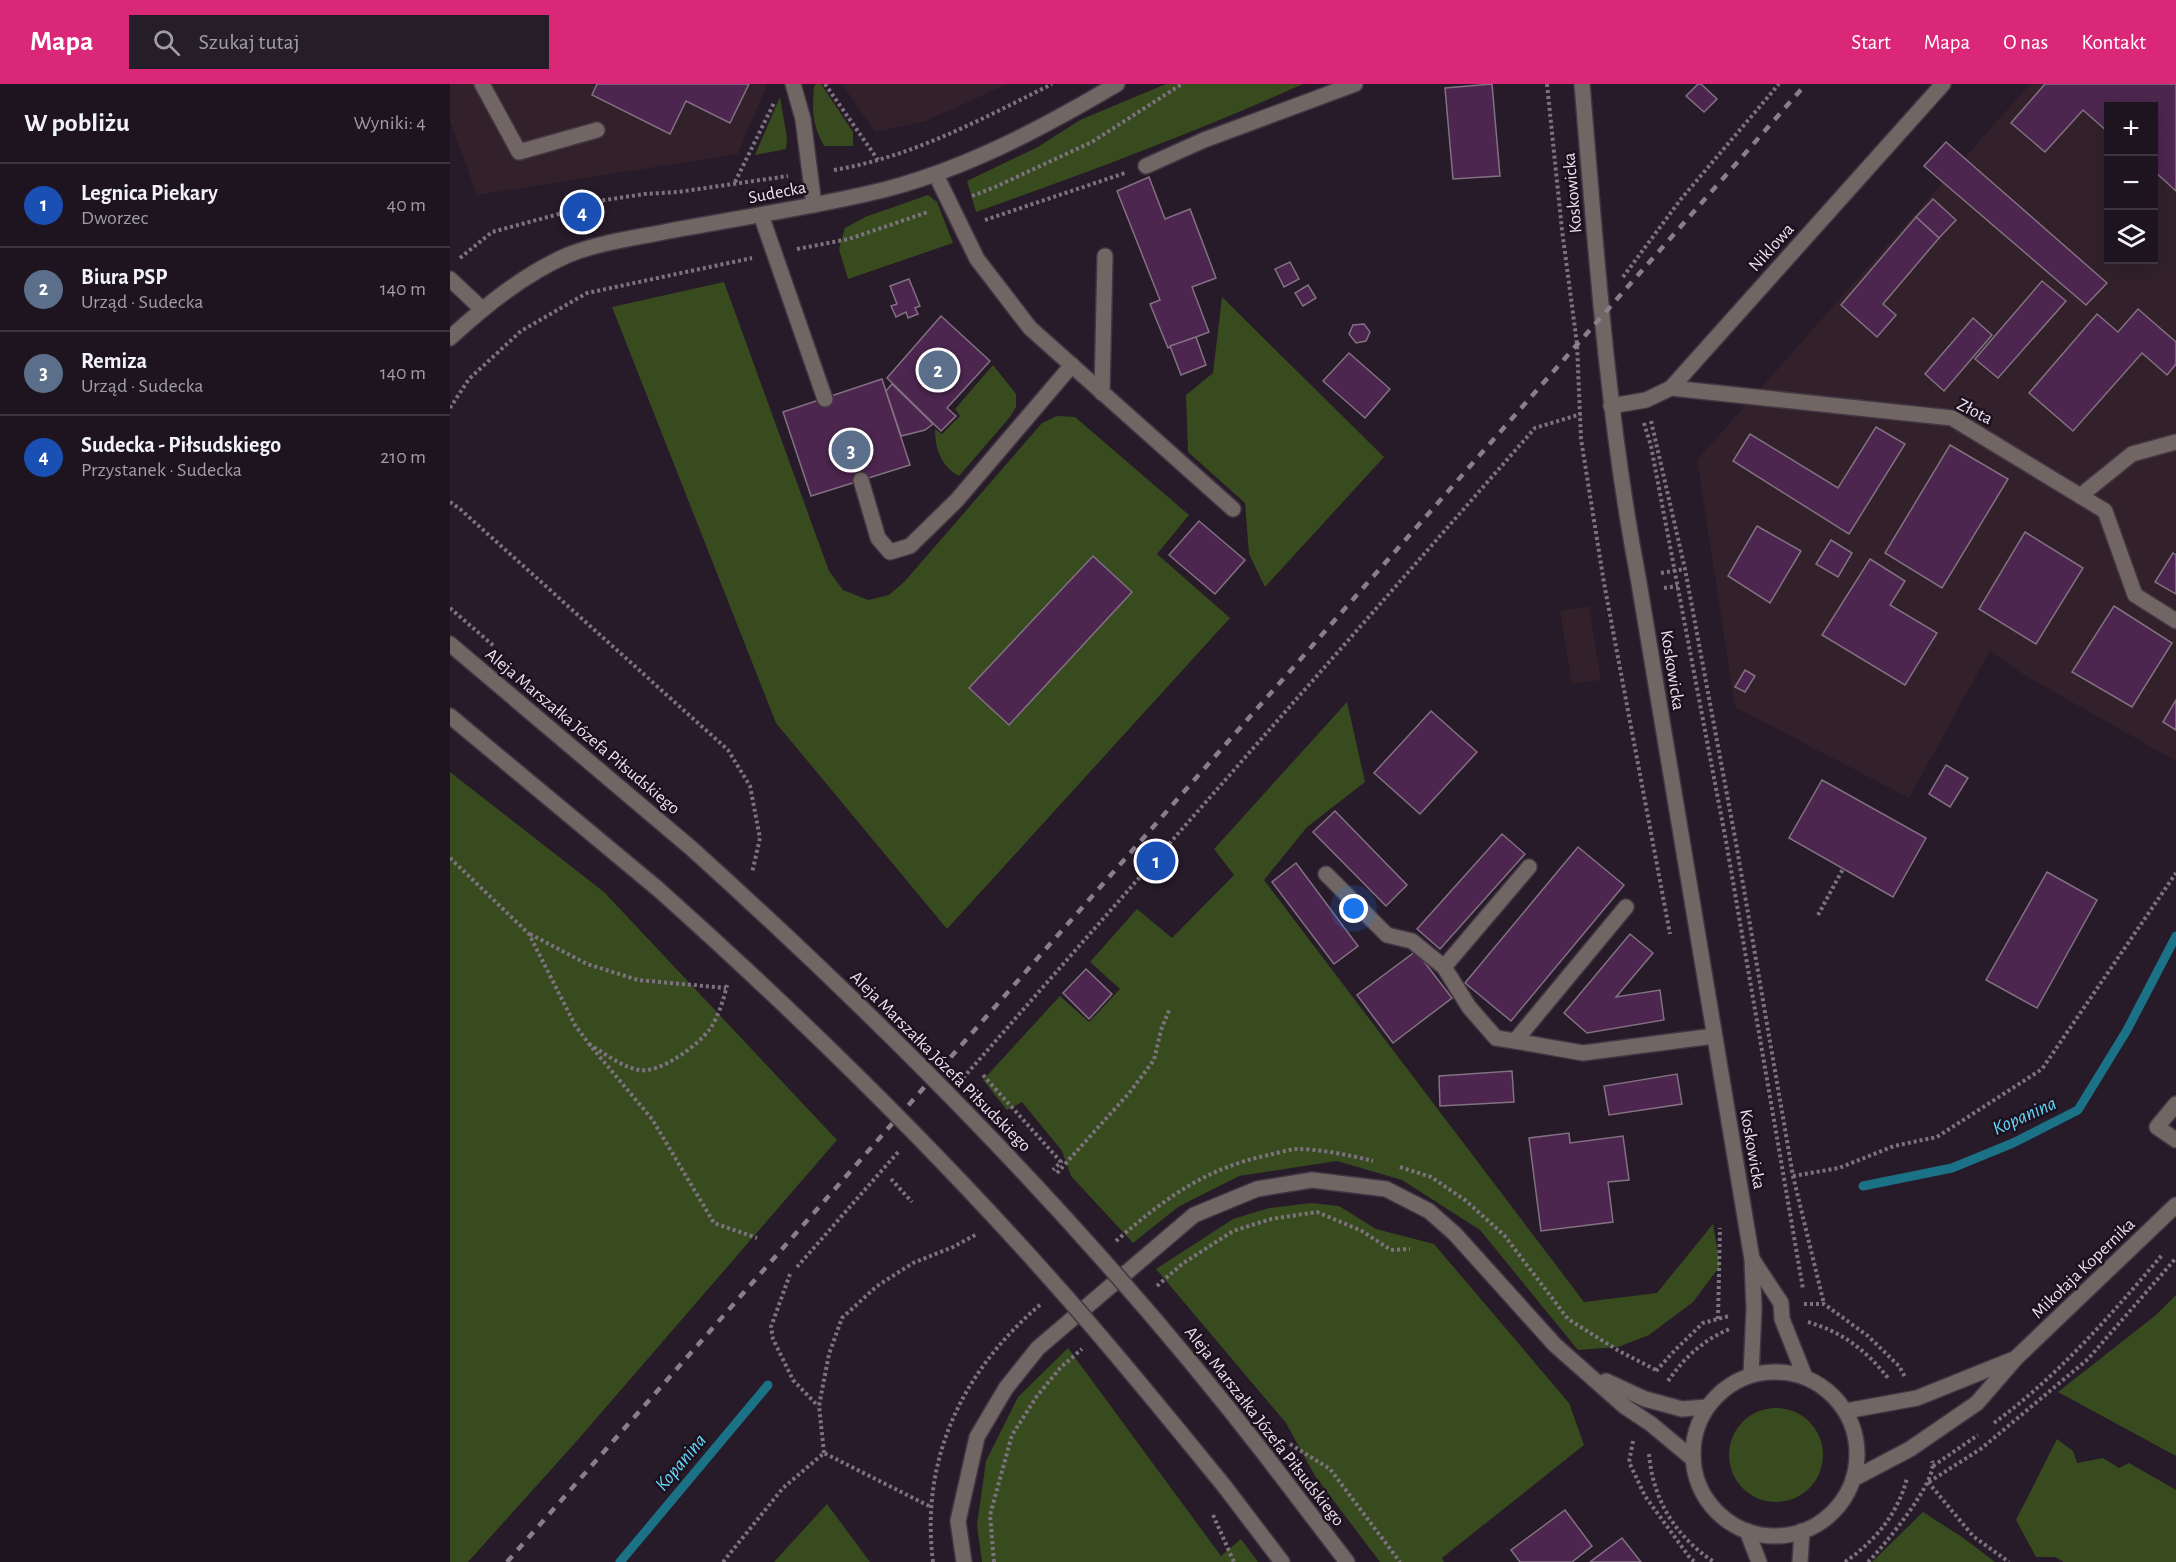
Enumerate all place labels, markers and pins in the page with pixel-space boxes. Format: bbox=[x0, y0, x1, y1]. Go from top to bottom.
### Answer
pin: 4 bbox=[562, 190, 602, 234]
pin: 2 bbox=[918, 348, 958, 392]
pin: 3 bbox=[832, 428, 870, 472]
pin: 1 bbox=[1136, 838, 1176, 884]

